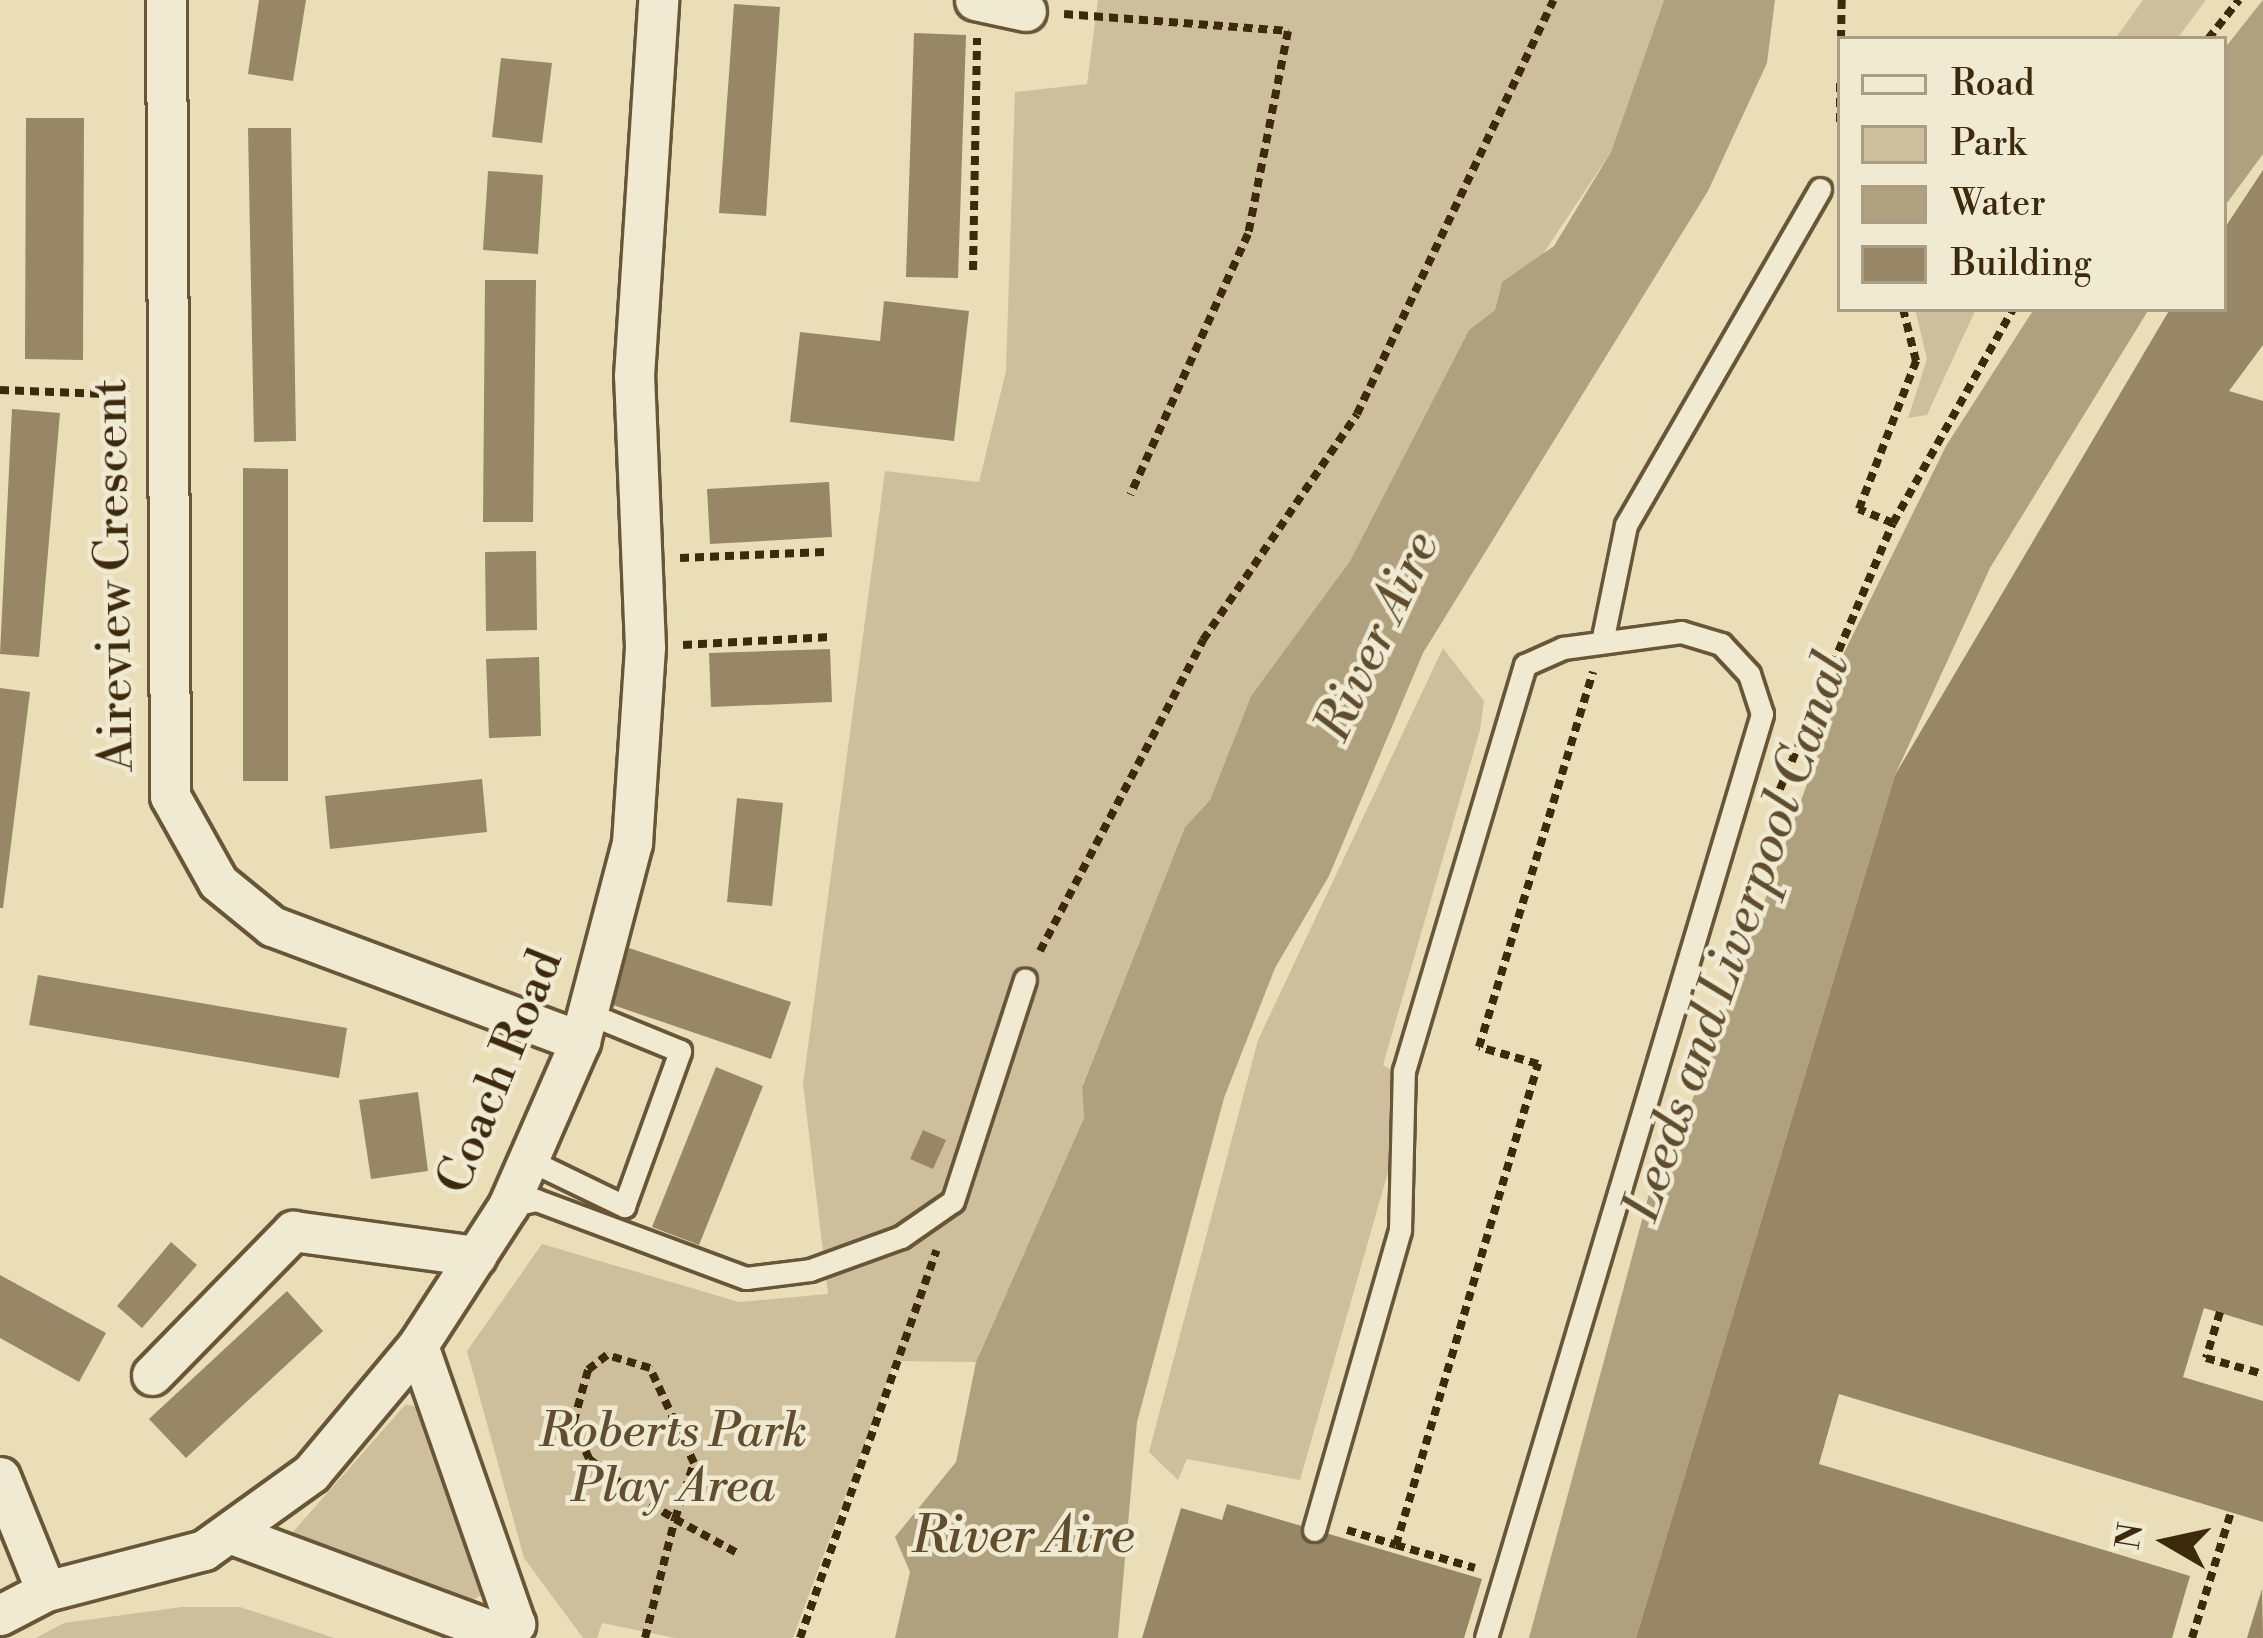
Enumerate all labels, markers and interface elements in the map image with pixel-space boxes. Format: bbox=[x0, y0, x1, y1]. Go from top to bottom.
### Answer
legend bbox=[1837, 36, 2227, 312]
text: Road bbox=[1951, 62, 2034, 107]
text: Park bbox=[1951, 122, 2026, 167]
text: Water bbox=[1951, 182, 2046, 227]
text: Building bbox=[1951, 242, 2092, 287]
street label: Aireview Crescent bbox=[83, 378, 147, 772]
water label: River Aire bbox=[1303, 523, 1453, 751]
water label: Leeds and Liverpool Canal bbox=[1612, 645, 1864, 1229]
street label: Coach Road bbox=[426, 942, 576, 1202]
park label: Roberts Park Play Area bbox=[539, 1403, 807, 1516]
north arrow bbox=[2107, 1482, 2227, 1602]
water label: River Aire bbox=[911, 1506, 1135, 1568]
text: N bbox=[2109, 1520, 2153, 1552]

